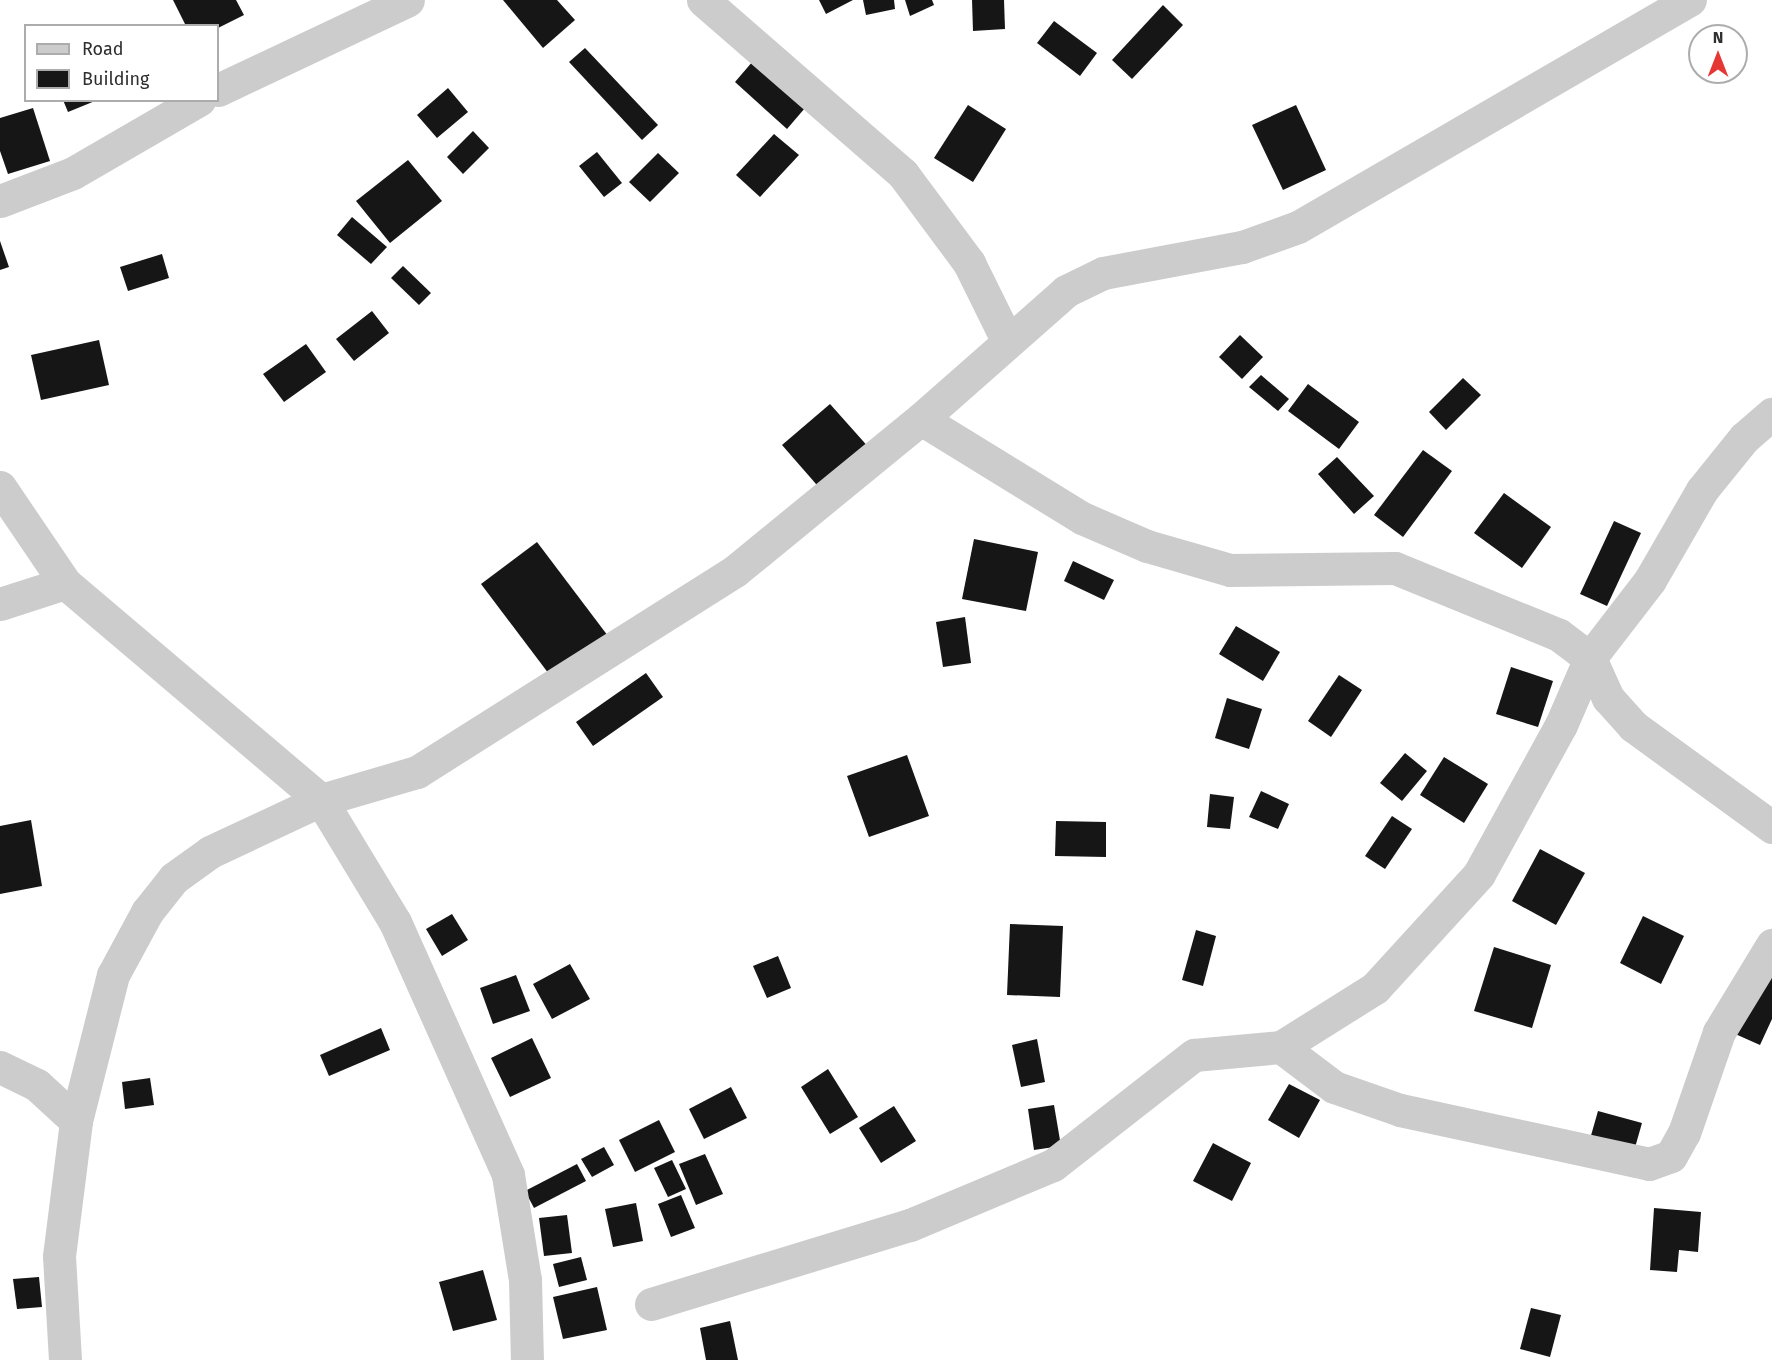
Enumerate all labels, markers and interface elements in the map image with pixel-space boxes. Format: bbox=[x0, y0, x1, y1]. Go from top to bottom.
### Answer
legend bbox=[24, 24, 219, 102]
north arrow bbox=[1688, 24, 1748, 84]
text: N bbox=[1713, 28, 1723, 47]
text: Road bbox=[82, 38, 124, 60]
text: Building bbox=[82, 68, 149, 90]

